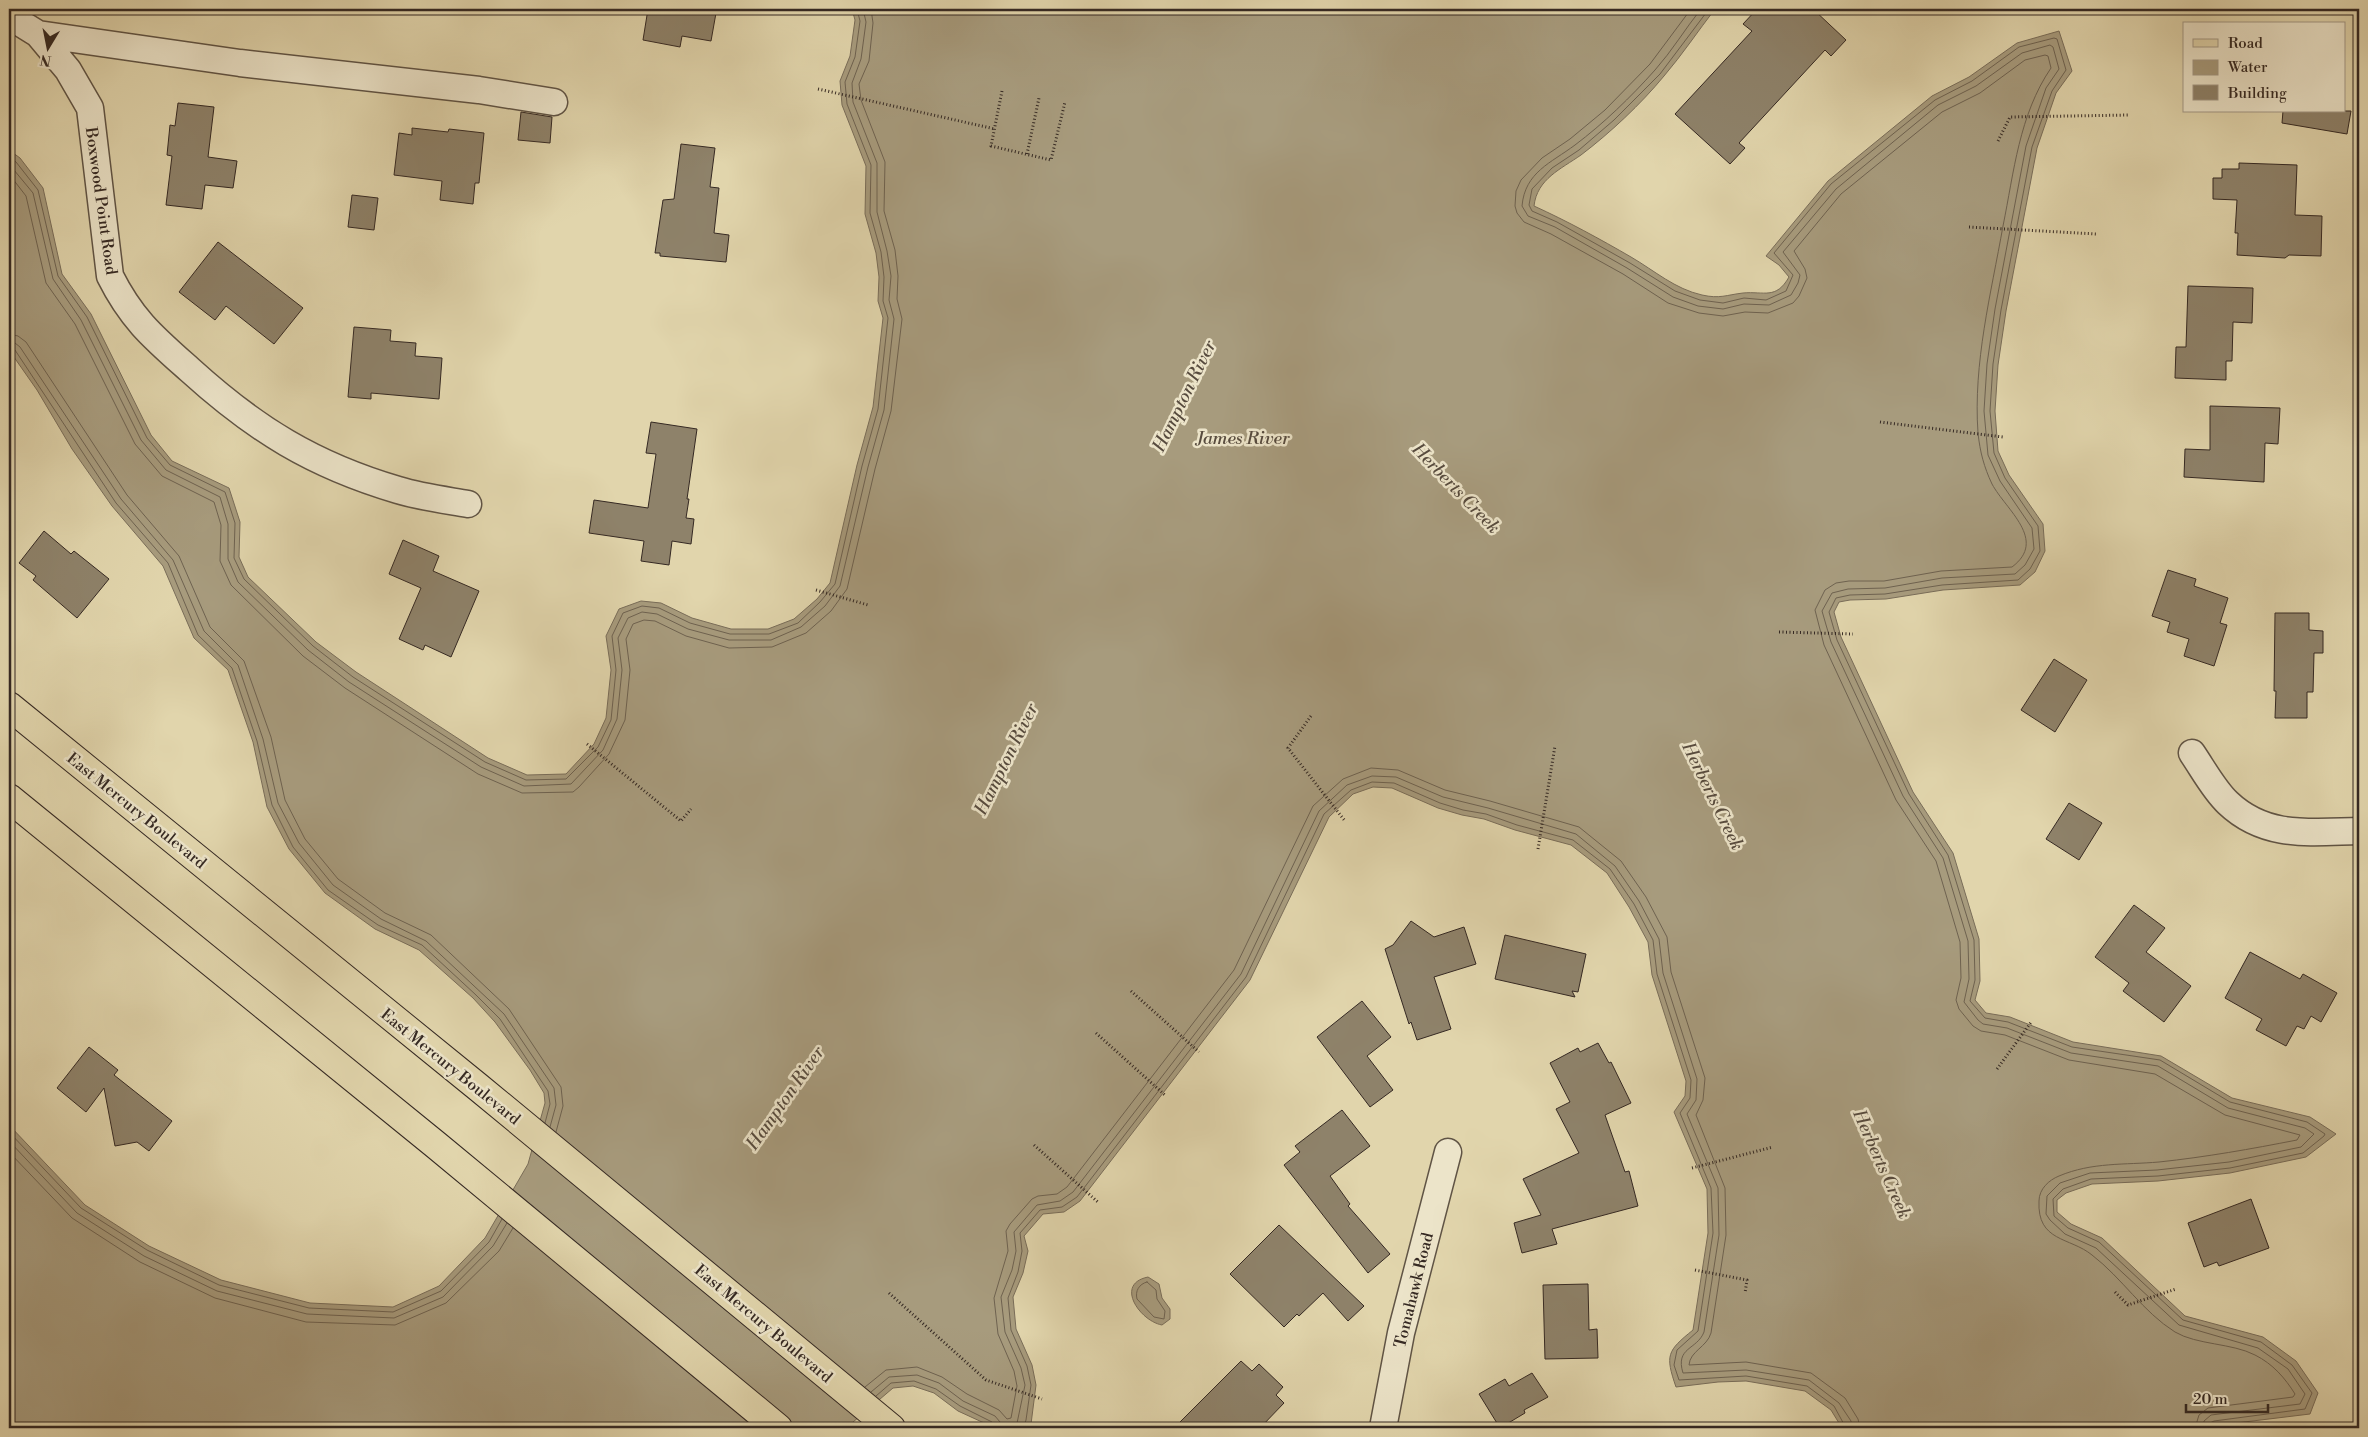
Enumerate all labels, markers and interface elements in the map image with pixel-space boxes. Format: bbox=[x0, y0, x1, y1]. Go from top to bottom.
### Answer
north arrow bbox=[22, 22, 72, 72]
legend bbox=[2183, 22, 2346, 112]
text: Road bbox=[2228, 34, 2263, 53]
text: N bbox=[39, 50, 53, 70]
text: Water bbox=[2227, 58, 2268, 77]
text: Building bbox=[2227, 84, 2287, 103]
street label: Boxwood Point Road bbox=[81, 125, 121, 276]
water label: Hampton River bbox=[1147, 336, 1222, 457]
water label: James River bbox=[1194, 427, 1290, 450]
water label: Herberts Creek bbox=[1406, 437, 1505, 539]
water label: Hampton River bbox=[969, 699, 1044, 820]
water label: Herberts Creek bbox=[1676, 738, 1749, 854]
street label: East Mercury Boulevard bbox=[62, 748, 210, 873]
street label: East Mercury Boulevard bbox=[376, 1004, 524, 1129]
water label: Hampton River bbox=[741, 1042, 830, 1155]
water label: Herberts Creek bbox=[1847, 1105, 1916, 1223]
street label: Tomahawk Road bbox=[1390, 1230, 1438, 1350]
street label: East Mercury Boulevard bbox=[690, 1260, 836, 1387]
scale bar bbox=[2186, 1382, 2268, 1414]
text: 20 m bbox=[2193, 1390, 2228, 1409]

